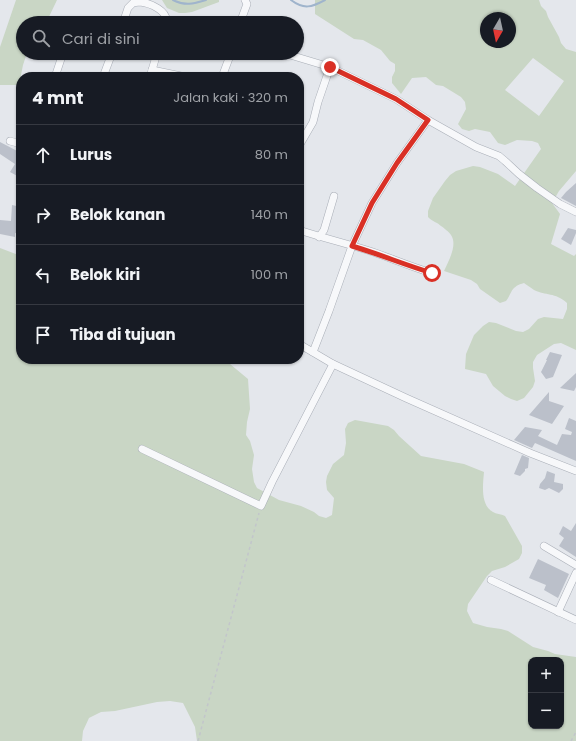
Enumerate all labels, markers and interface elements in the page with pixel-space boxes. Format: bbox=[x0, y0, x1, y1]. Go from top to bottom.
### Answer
north arrow bbox=[480, 12, 516, 48]
search box bbox=[16, 16, 304, 60]
icon: search bbox=[30, 27, 52, 49]
text: Cari di sini bbox=[62, 28, 140, 49]
route end bbox=[321, 58, 339, 76]
text: 4 mnt bbox=[32, 86, 83, 110]
text: Jalan kaki · 320 m bbox=[173, 88, 288, 107]
icon: ahead bbox=[32, 144, 54, 166]
text: Lurus bbox=[70, 144, 112, 165]
text: 80 m bbox=[255, 145, 288, 164]
icon: right bbox=[32, 204, 54, 226]
text: Belok kanan bbox=[70, 204, 165, 225]
text: 140 m bbox=[251, 205, 288, 224]
icon: left bbox=[32, 264, 54, 286]
text: Belok kiri bbox=[70, 264, 140, 285]
route start bbox=[423, 264, 441, 282]
text: 100 m bbox=[251, 265, 288, 284]
icon: arrive bbox=[32, 324, 54, 346]
text: Tiba di tujuan bbox=[70, 324, 176, 345]
map controls bbox=[528, 657, 564, 729]
button: + bbox=[528, 657, 564, 693]
button: − bbox=[528, 693, 564, 729]

